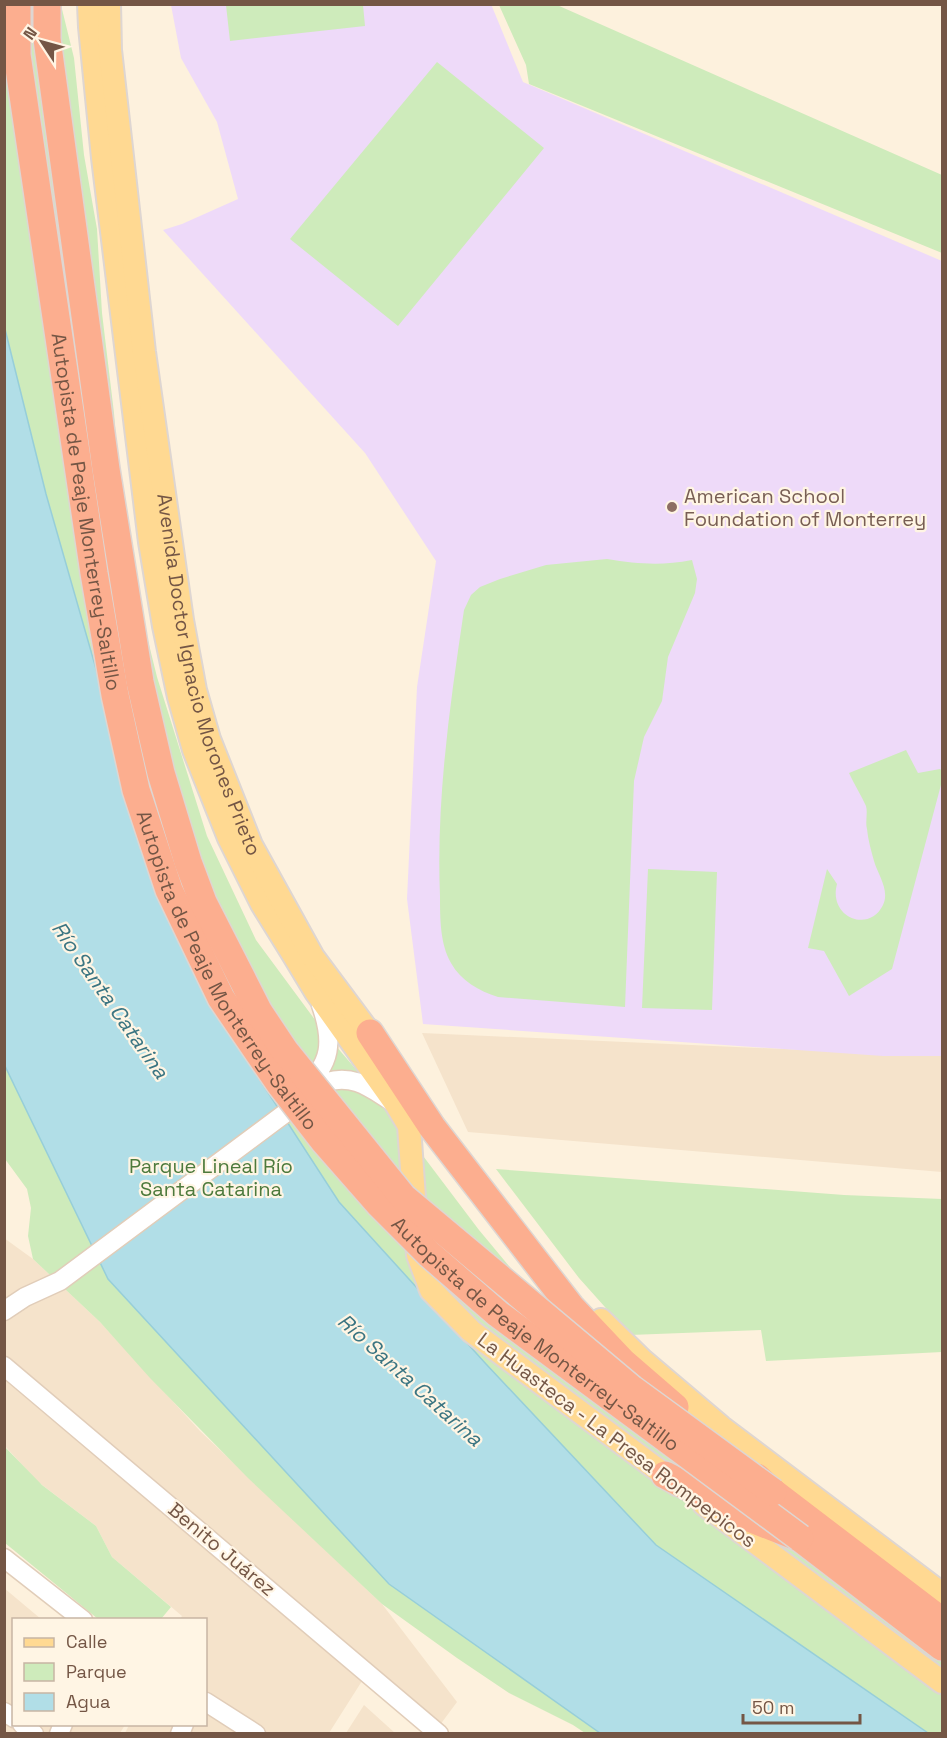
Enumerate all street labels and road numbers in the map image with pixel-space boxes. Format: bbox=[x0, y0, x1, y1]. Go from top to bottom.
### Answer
street label: Autopista de Peaje Monterrey-Saltillo bbox=[45, 331, 127, 693]
street label: Avenida Doctor Ignacio Morones Prieto bbox=[151, 492, 267, 860]
street label: Autopista de Peaje Monterrey-Saltillo bbox=[131, 807, 324, 1135]
street label: Autopista de Peaje Monterrey-Saltillo bbox=[386, 1211, 685, 1457]
street label: La Huasteca - La Presa Rompepicos bbox=[473, 1327, 761, 1553]
street label: Benito Juárez bbox=[163, 1496, 281, 1602]

